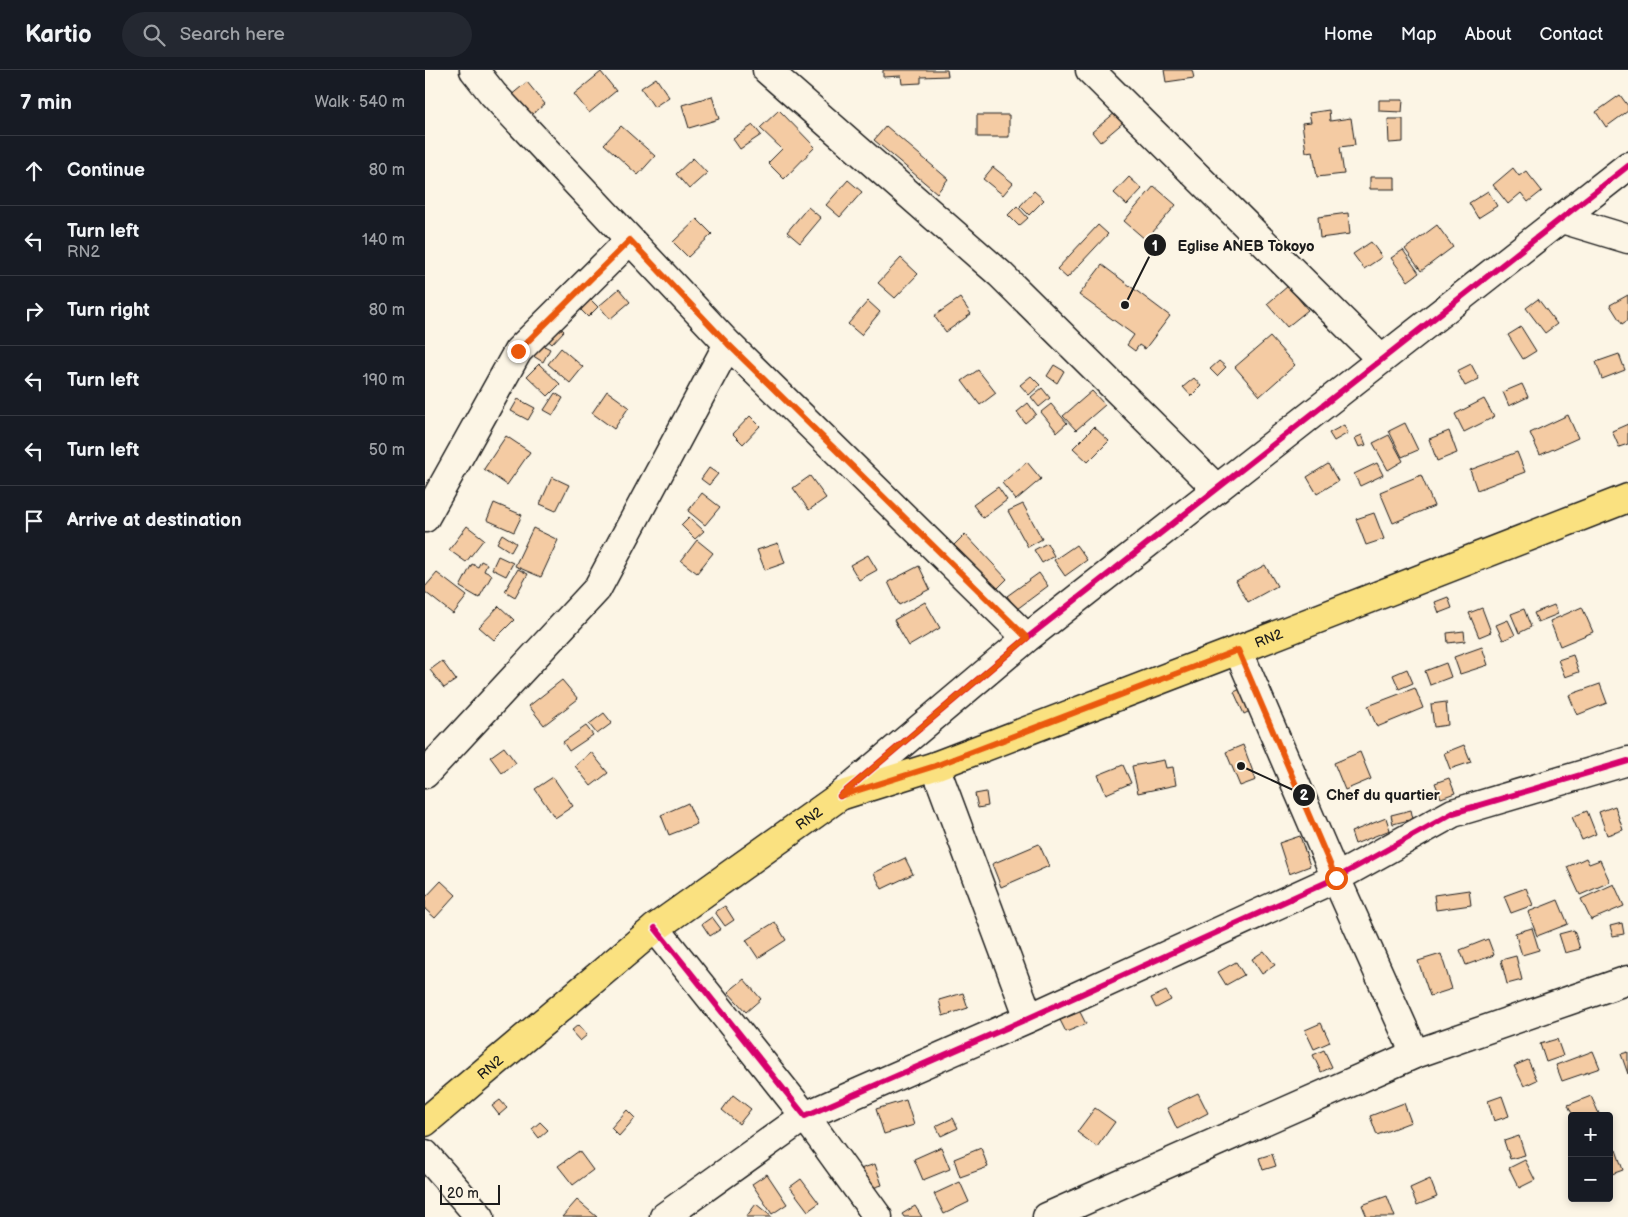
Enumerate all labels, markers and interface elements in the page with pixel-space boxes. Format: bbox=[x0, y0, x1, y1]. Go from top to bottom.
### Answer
search box bbox=[122, 12, 472, 57]
text: Kartio bbox=[25, 20, 92, 49]
icon: search bbox=[140, 21, 168, 49]
text: Search here bbox=[180, 23, 285, 46]
text: Home bbox=[1324, 24, 1373, 45]
text: Map bbox=[1401, 24, 1437, 45]
text: About bbox=[1465, 24, 1512, 45]
text: Contact bbox=[1540, 24, 1603, 45]
text: 7 min bbox=[20, 90, 72, 115]
text: Walk · 540 m bbox=[315, 93, 405, 112]
icon: ahead bbox=[20, 157, 48, 185]
text: Continue bbox=[67, 159, 145, 182]
text: 80 m bbox=[369, 161, 405, 180]
text: Turn left bbox=[67, 220, 139, 243]
icon: left bbox=[20, 227, 48, 255]
callout: Eglise ANEB Tokoyo bbox=[1143, 230, 1325, 260]
text: 140 m bbox=[362, 231, 405, 250]
text: 1 bbox=[1152, 237, 1158, 256]
text: Eglise ANEB Tokoyo bbox=[1177, 237, 1315, 256]
text: RN2 bbox=[67, 243, 100, 262]
icon: right bbox=[20, 297, 48, 325]
text: Turn right bbox=[67, 299, 150, 322]
text: 80 m bbox=[369, 301, 405, 320]
route end bbox=[507, 340, 530, 363]
icon: left bbox=[20, 367, 48, 395]
text: Turn left bbox=[67, 369, 139, 392]
text: 190 m bbox=[363, 371, 405, 390]
icon: left bbox=[20, 437, 48, 465]
text: Turn left bbox=[67, 439, 139, 462]
text: 50 m bbox=[369, 441, 405, 460]
icon: arrive bbox=[20, 507, 48, 535]
text: Arrive at destination bbox=[67, 509, 242, 532]
street label: RN2 bbox=[1252, 625, 1286, 652]
callout: Chef du quartier bbox=[1291, 780, 1450, 810]
text: 2 bbox=[1300, 786, 1309, 805]
text: Chef du quartier bbox=[1326, 786, 1441, 805]
street label: RN2 bbox=[793, 803, 826, 834]
route start bbox=[1325, 867, 1348, 890]
street label: RN2 bbox=[474, 1051, 507, 1083]
map controls bbox=[1568, 1112, 1613, 1202]
button: + bbox=[1568, 1112, 1613, 1157]
button: − bbox=[1568, 1157, 1613, 1202]
scale bar bbox=[440, 1182, 500, 1205]
text: 20 m bbox=[447, 1185, 479, 1202]

